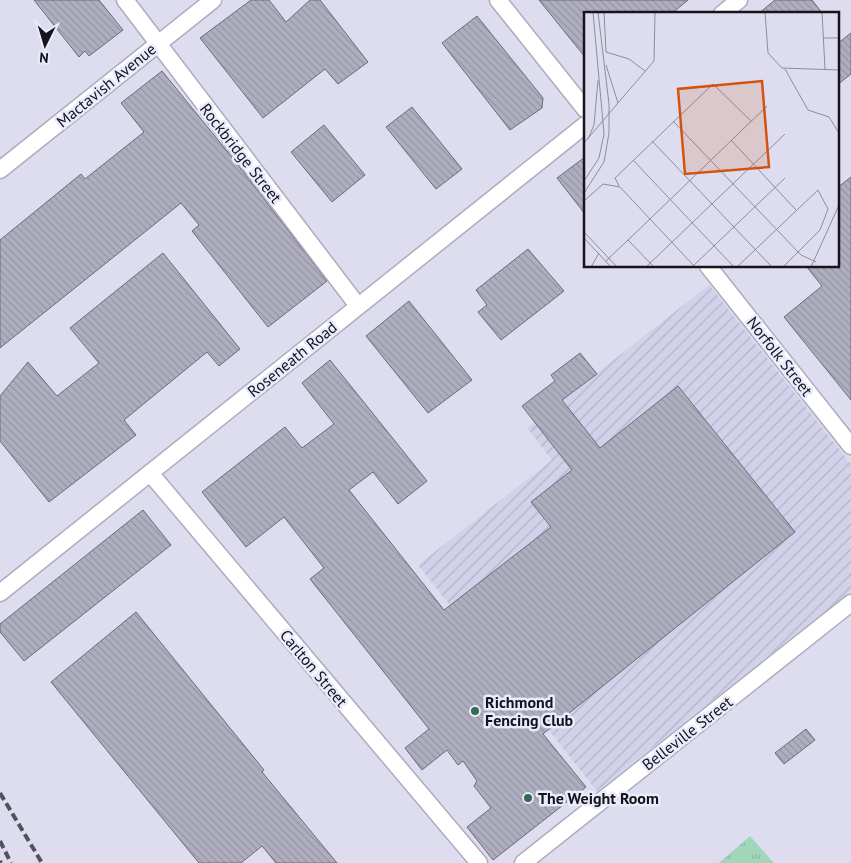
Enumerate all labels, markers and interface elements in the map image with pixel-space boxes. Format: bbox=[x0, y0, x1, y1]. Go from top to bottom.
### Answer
inset map bbox=[584, 12, 838, 268]
north arrow bbox=[20, 20, 70, 70]
street label: Mactavish Avenue bbox=[52, 39, 160, 131]
text: N bbox=[38, 49, 49, 67]
street label: Rockbridge Street bbox=[196, 99, 286, 207]
street label: Norfolk Street bbox=[743, 312, 818, 400]
street label: Roseneath Road bbox=[243, 317, 341, 401]
street label: Carlton Street bbox=[276, 625, 352, 711]
street label: Belleville Street bbox=[638, 691, 737, 774]
place label: Richmond Fencing Club bbox=[485, 692, 574, 730]
marker: Richmond Fencing Club bbox=[469, 705, 481, 717]
place label: The Weight Room bbox=[538, 788, 659, 808]
marker: The Weight Room bbox=[522, 792, 534, 804]

